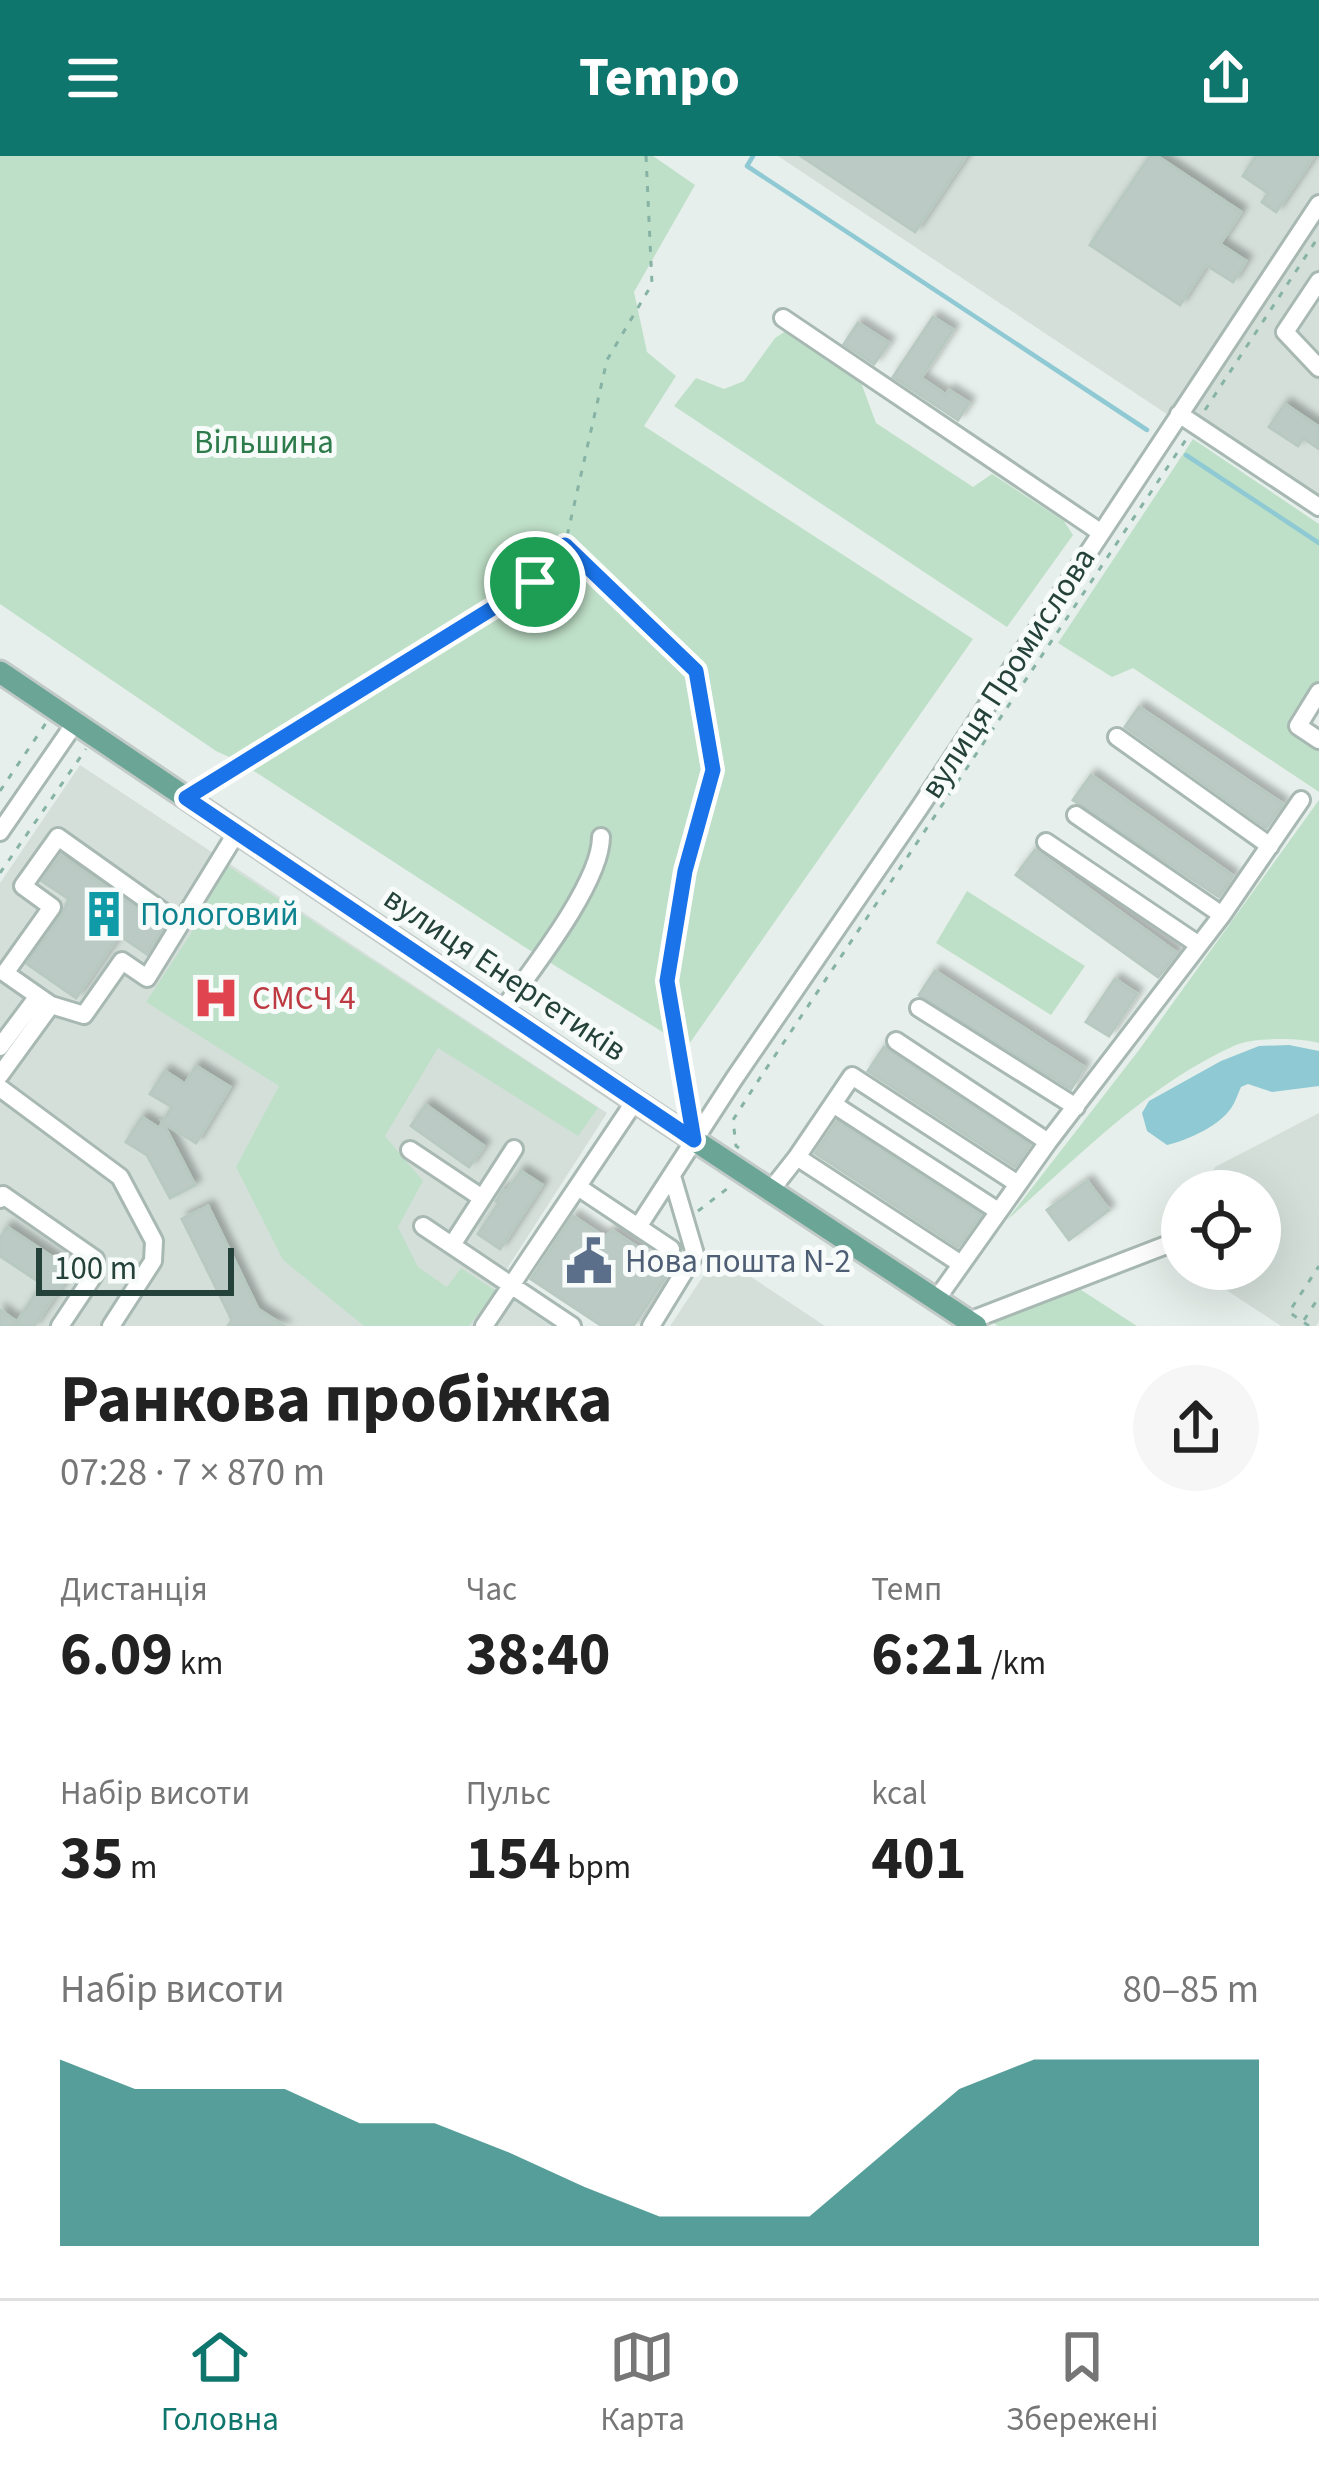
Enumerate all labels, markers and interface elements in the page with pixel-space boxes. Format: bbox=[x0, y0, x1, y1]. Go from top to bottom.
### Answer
text: Tempo bbox=[579, 40, 740, 117]
icon: menu bbox=[60, 45, 126, 111]
icon: share bbox=[1193, 45, 1259, 111]
park label: Вільшина bbox=[194, 419, 334, 466]
pin bbox=[484, 531, 586, 633]
street label: вулиця Промислова bbox=[909, 538, 1107, 808]
icon: arrive bbox=[502, 549, 568, 615]
street label: вулиця Енергетиків bbox=[374, 875, 636, 1073]
building icon: Пологовий bbox=[79, 889, 129, 939]
place label: Пологовий bbox=[140, 891, 299, 938]
hospital icon: СМСЧ 4 bbox=[191, 973, 241, 1023]
place label: СМСЧ 4 bbox=[252, 975, 356, 1022]
map controls bbox=[1161, 1170, 1281, 1290]
button: locate bbox=[1161, 1170, 1281, 1290]
public building icon: Нова пошта N-2 bbox=[564, 1236, 614, 1286]
place label: Нова пошта N-2 bbox=[625, 1238, 851, 1285]
scale bar bbox=[36, 1242, 234, 1295]
text: 100 m bbox=[54, 1245, 137, 1292]
text: Ранкова пробіжка bbox=[60, 1353, 612, 1447]
button: share bbox=[1133, 1365, 1259, 1491]
text: 07:28 · 7 × 870 m bbox=[60, 1445, 325, 1501]
text: Дистанція bbox=[60, 1566, 208, 1613]
text: Час bbox=[466, 1566, 517, 1613]
text: Темп bbox=[871, 1566, 942, 1613]
text: 6.09 bbox=[60, 1613, 173, 1698]
text: 38:40 bbox=[466, 1613, 610, 1698]
text: 6:21 bbox=[871, 1613, 984, 1698]
text: km bbox=[173, 1640, 223, 1687]
text: /km bbox=[984, 1640, 1046, 1687]
text: Набір висоти bbox=[60, 1770, 250, 1817]
text: Пульс bbox=[466, 1770, 551, 1817]
text: kcal bbox=[871, 1770, 927, 1817]
text: 35 bbox=[60, 1817, 123, 1902]
text: 154 bbox=[466, 1817, 561, 1902]
text: 401 bbox=[871, 1817, 966, 1902]
text: m bbox=[123, 1844, 157, 1891]
text: bpm bbox=[561, 1844, 631, 1891]
text: Набір висоти bbox=[60, 1962, 285, 2018]
text: 80–85 m bbox=[1123, 1962, 1259, 2018]
tab: Головна bbox=[161, 2324, 279, 2443]
tab: Карта bbox=[600, 2324, 685, 2443]
tab: Збережені bbox=[1006, 2324, 1158, 2443]

